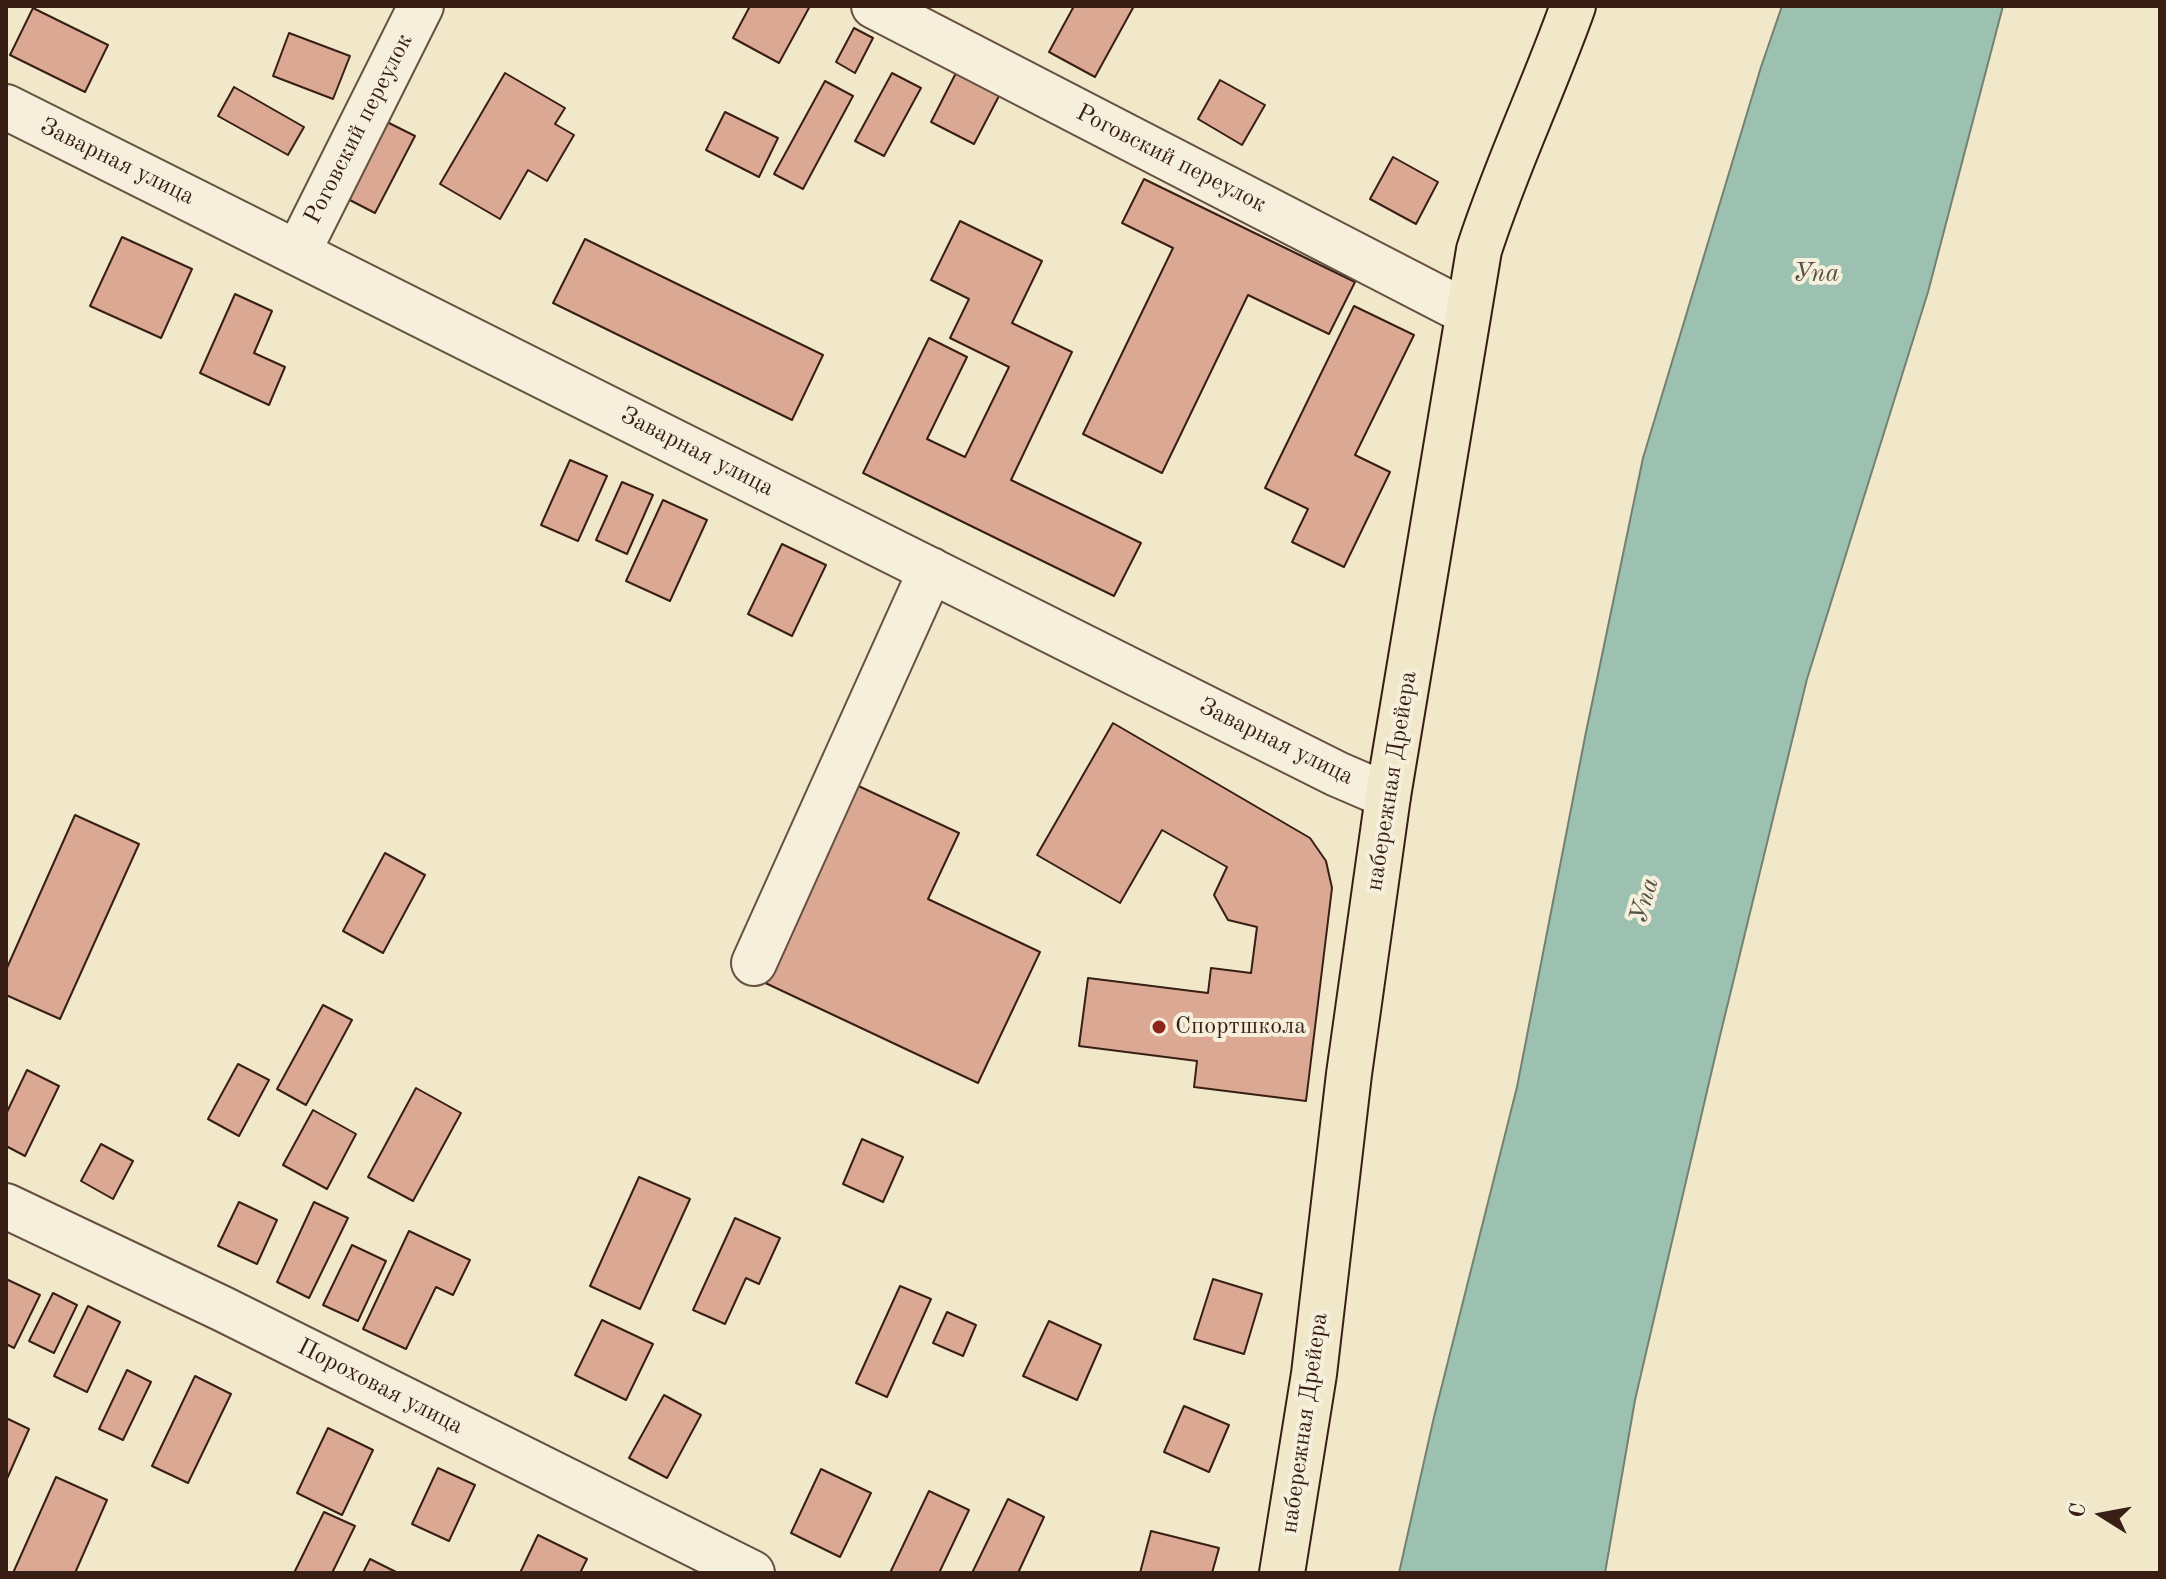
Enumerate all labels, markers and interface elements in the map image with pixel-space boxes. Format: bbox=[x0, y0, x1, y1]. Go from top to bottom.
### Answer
street label: Роговский переулок bbox=[299, 29, 419, 229]
street label: Роговский переулок bbox=[1071, 99, 1271, 219]
street label: Заварная улица bbox=[35, 112, 199, 212]
water label: Упа bbox=[1793, 258, 1839, 290]
street label: Заварная улица bbox=[616, 401, 778, 503]
street label: набережная Дрейера bbox=[1360, 669, 1424, 893]
street label: Заварная улица bbox=[1194, 692, 1358, 792]
water label: Упа bbox=[1624, 874, 1666, 928]
place label: Спортшкола bbox=[1175, 1013, 1306, 1041]
marker: Спортшкола bbox=[1150, 1018, 1168, 1036]
street label: набережная Дрейера bbox=[1275, 1311, 1335, 1535]
street label: Пороховая улица bbox=[292, 1333, 468, 1441]
north arrow bbox=[2062, 1475, 2142, 1555]
text: С bbox=[2066, 1501, 2091, 1520]

